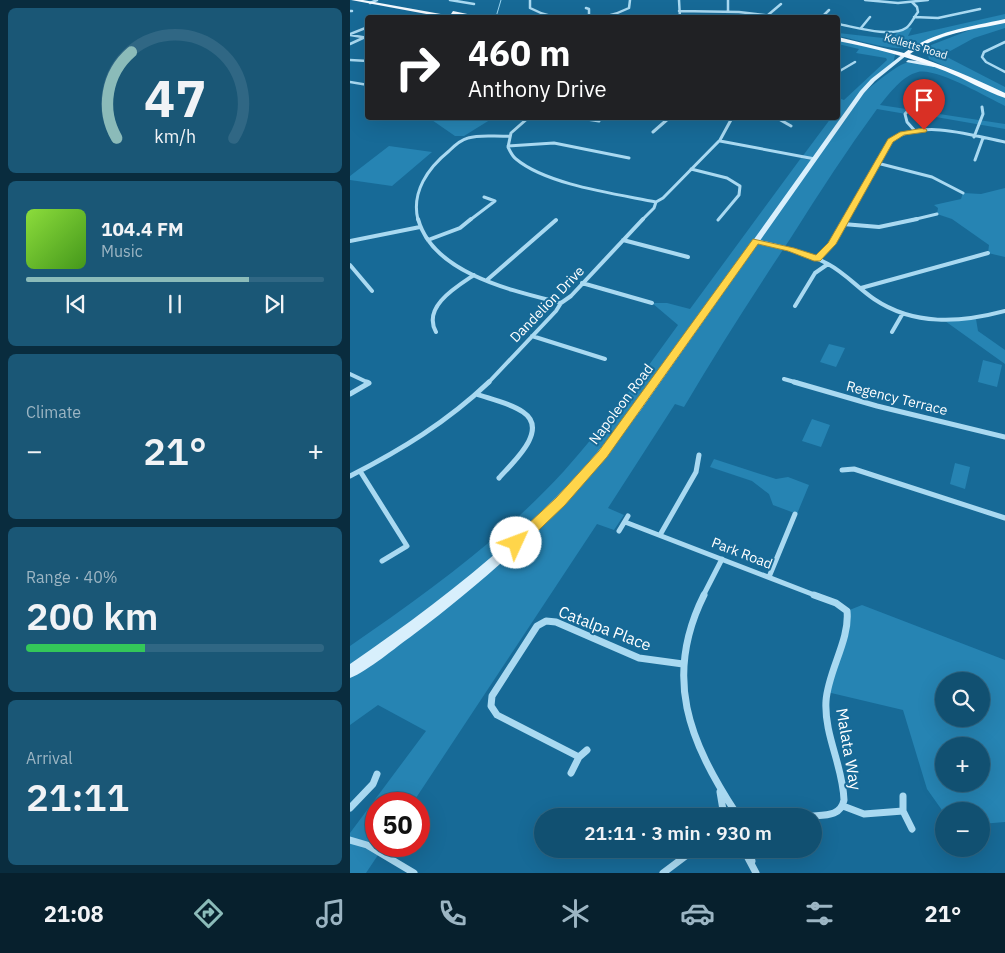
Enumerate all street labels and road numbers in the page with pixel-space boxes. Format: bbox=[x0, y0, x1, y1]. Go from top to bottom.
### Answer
street label: Kelletts Road bbox=[883, 30, 949, 62]
street label: Dandelion Drive bbox=[506, 262, 588, 346]
street label: Napoleon Road bbox=[585, 360, 657, 448]
street label: Regency Terrace bbox=[844, 377, 950, 419]
street label: Park Road bbox=[709, 533, 775, 573]
street label: Catalpa Place bbox=[556, 601, 654, 655]
street label: Malata Way bbox=[832, 706, 866, 792]

